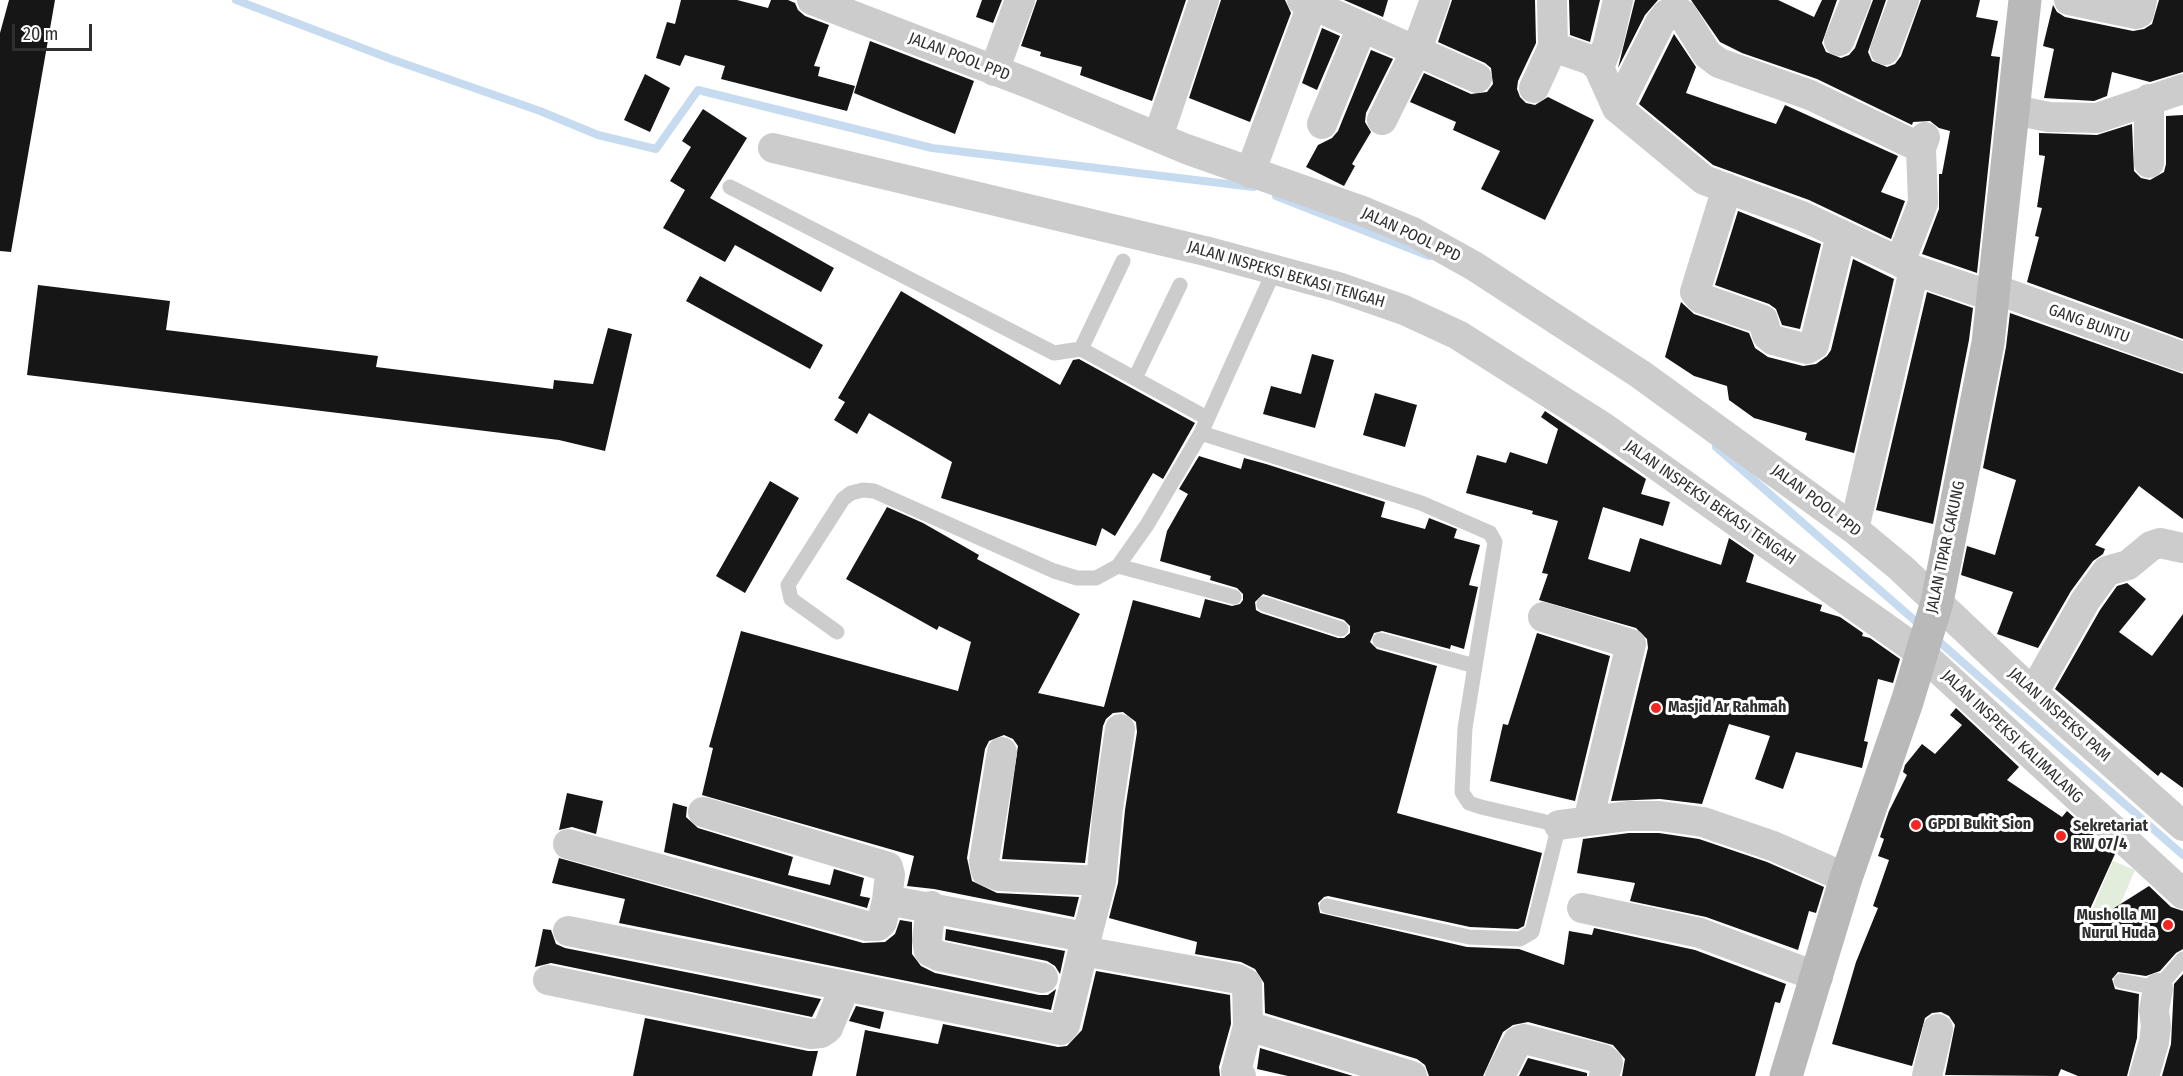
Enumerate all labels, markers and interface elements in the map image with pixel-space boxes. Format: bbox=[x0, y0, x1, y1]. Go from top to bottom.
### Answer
scale bar bbox=[15, 12, 94, 50]
text: 20 m bbox=[23, 23, 58, 45]
street label: JALAN POOL PPD bbox=[906, 29, 1012, 85]
street label: JALAN POOL PPD bbox=[1358, 204, 1464, 266]
street label: JALAN INSPEKSI BEKASI TENGAH bbox=[1185, 238, 1387, 312]
street label: GANG BUNTU bbox=[2046, 300, 2132, 348]
street label: JALAN INSPEKSI BEKASI TENGAH bbox=[1621, 436, 1799, 570]
street label: JALAN POOL PPD bbox=[1767, 461, 1865, 541]
street label: JALAN TIPAR CAKUNG bbox=[1923, 479, 1969, 615]
street label: JALAN INSPEKSI PAM bbox=[2004, 664, 2114, 766]
street label: JALAN INSPEKSI KALIMALANG bbox=[1937, 667, 2087, 807]
place label: Masjid Ar Rahmah bbox=[1668, 698, 1786, 718]
marker: Masjid Ar Rahmah bbox=[1649, 701, 1663, 715]
place label: GPDI Bukit Sion bbox=[1928, 815, 2031, 835]
place label: Sekretariat RW 07/4 bbox=[2073, 817, 2148, 855]
marker: GPDI Bukit Sion bbox=[1909, 818, 1923, 832]
marker: Sekretariat RW 07/4 bbox=[2054, 829, 2068, 843]
place label: Musholla MI Nurul Huda bbox=[2076, 906, 2156, 944]
marker: Musholla MI Nurul Huda bbox=[2161, 918, 2175, 932]

